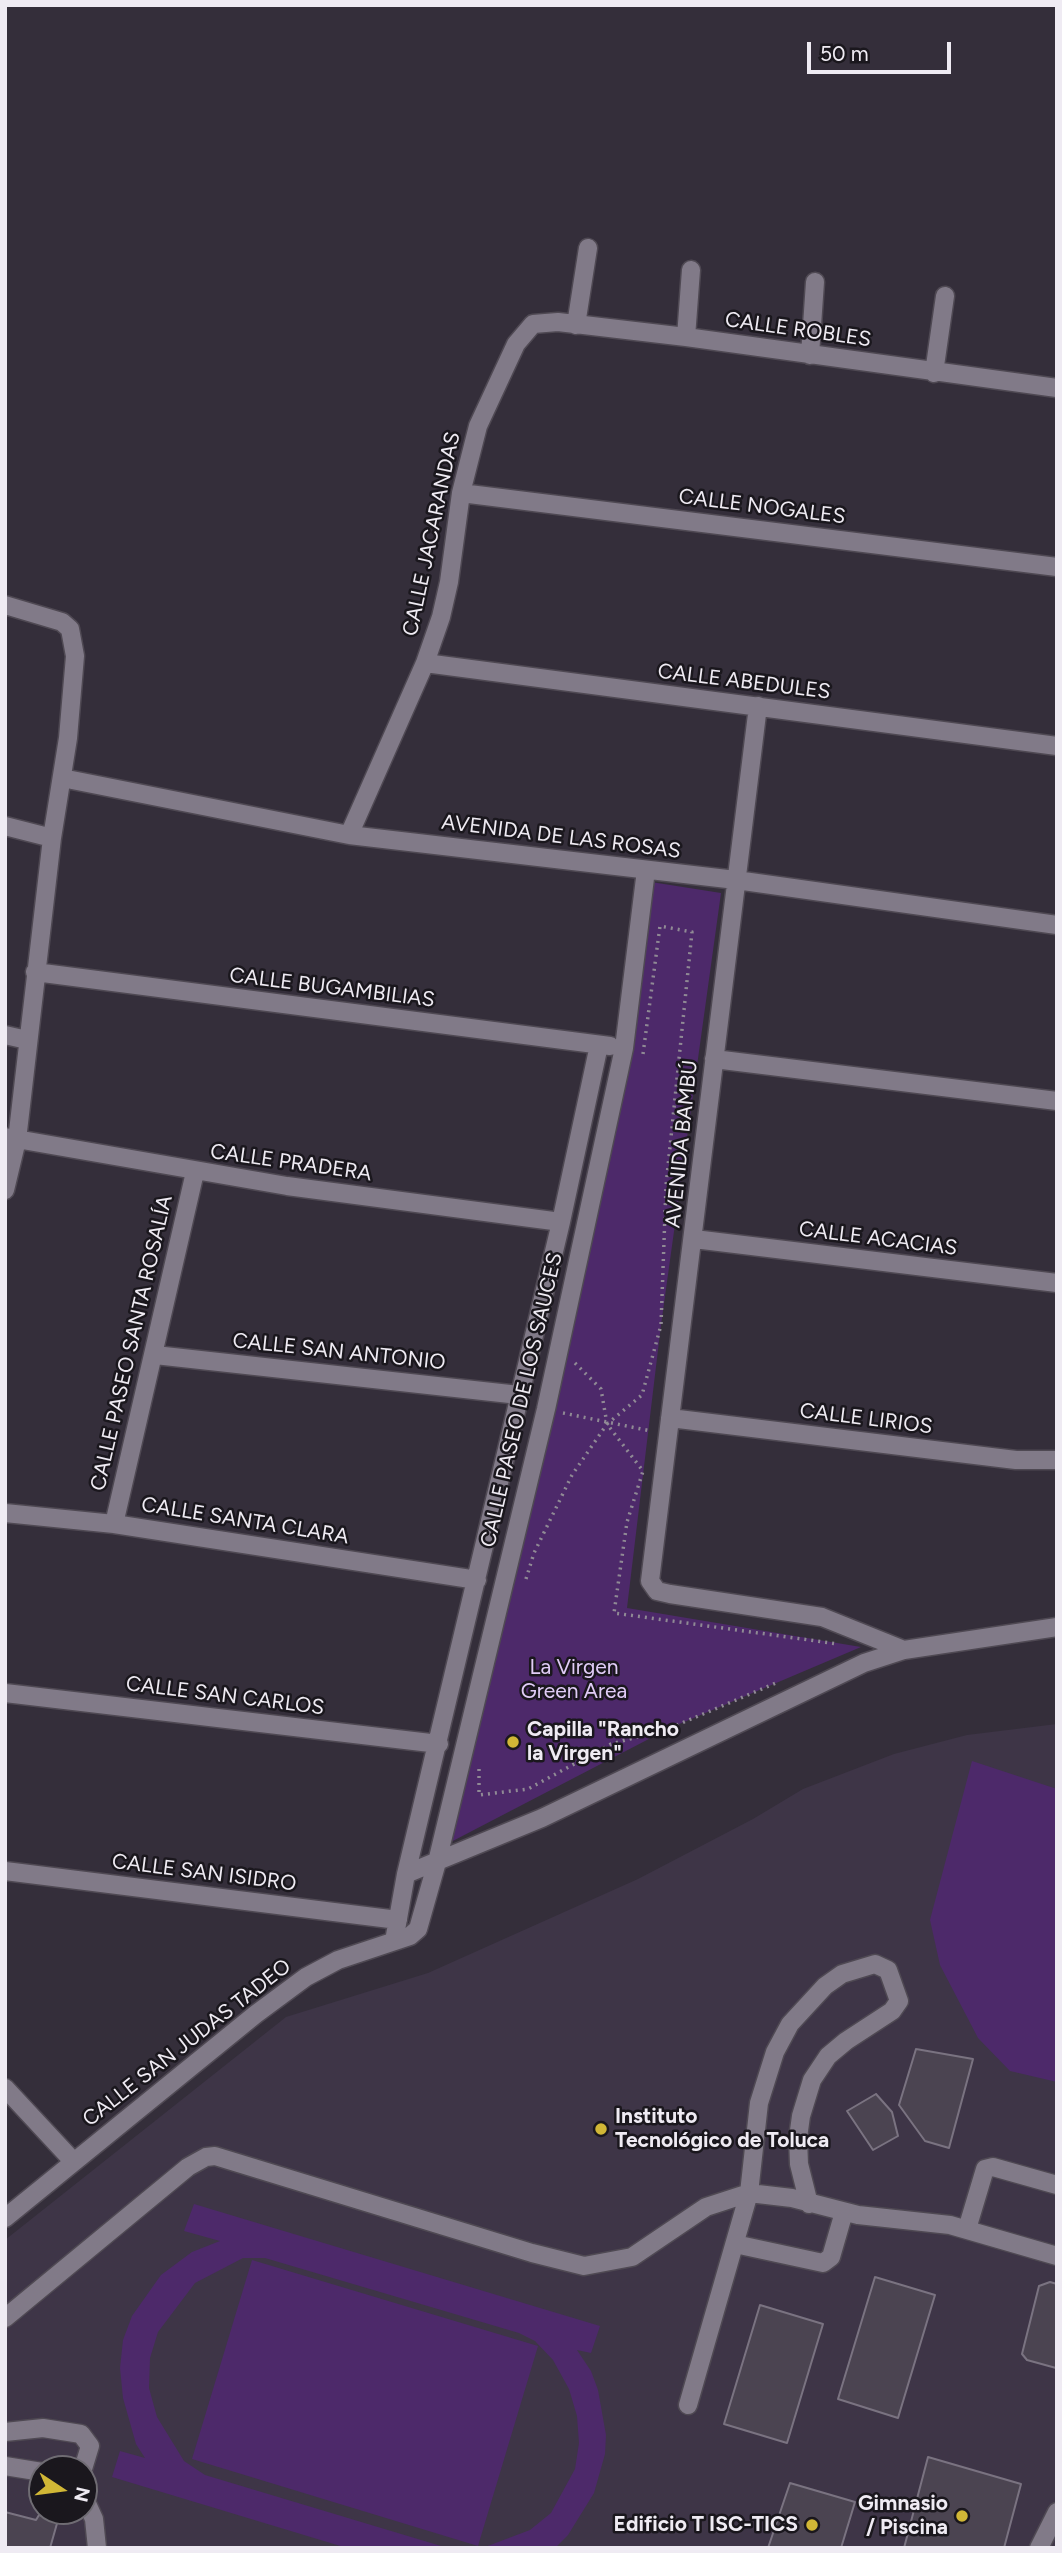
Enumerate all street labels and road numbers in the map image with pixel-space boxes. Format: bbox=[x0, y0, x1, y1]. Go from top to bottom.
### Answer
street label: CALLE ROBLES bbox=[723, 307, 873, 353]
street label: CALLE JACARANDAS bbox=[398, 430, 466, 638]
street label: CALLE NOGALES bbox=[677, 484, 847, 530]
street label: CALLE ABEDULES bbox=[656, 659, 832, 705]
street label: AVENIDA DE LAS ROSAS bbox=[440, 810, 682, 864]
street label: CALLE BUGAMBILIAS bbox=[228, 963, 436, 1013]
street label: AVENIDA BAMBÚ bbox=[661, 1059, 703, 1229]
street label: CALLE PRADERA bbox=[209, 1139, 373, 1187]
street label: CALLE PASEO SANTA ROSALÍA bbox=[86, 1193, 178, 1493]
street label: CALLE ACACIAS bbox=[797, 1217, 959, 1261]
street label: CALLE PASEO DE LOS SAUCES bbox=[476, 1250, 568, 1550]
street label: CALLE SAN ANTONIO bbox=[231, 1328, 447, 1376]
street label: CALLE LIRIOS bbox=[798, 1398, 934, 1440]
street label: CALLE SANTA CLARA bbox=[140, 1492, 350, 1550]
street label: CALLE SAN CARLOS bbox=[124, 1671, 326, 1721]
street label: CALLE SAN ISIDRO bbox=[110, 1849, 298, 1897]
street label: CALLE SAN JUDAS TADEO bbox=[78, 1954, 296, 2132]

